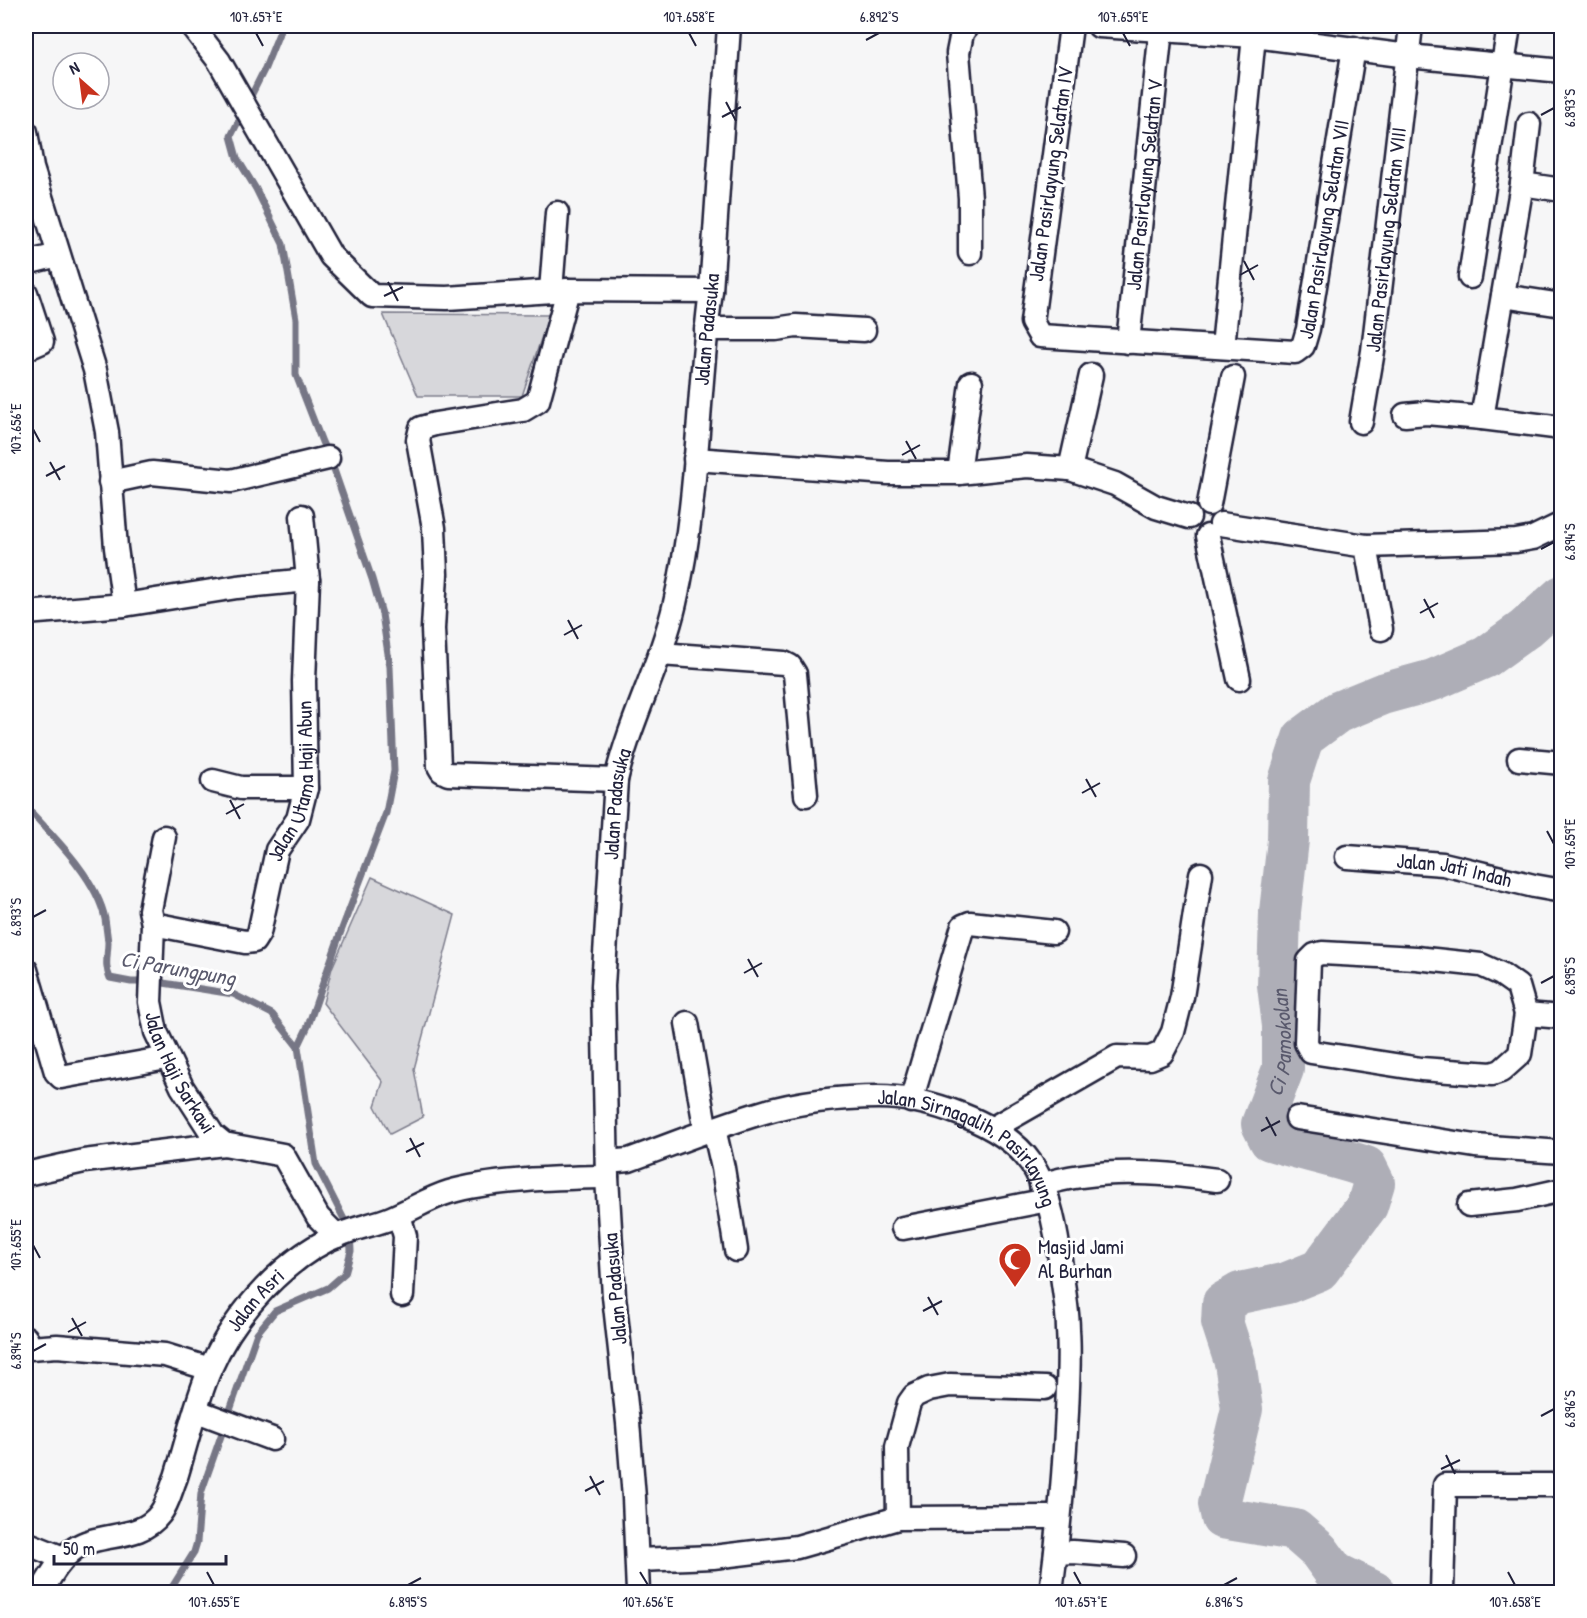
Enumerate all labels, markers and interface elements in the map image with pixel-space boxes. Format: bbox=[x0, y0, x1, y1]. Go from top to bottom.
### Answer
text: 107.657°E bbox=[230, 6, 283, 27]
text: 107.658°E bbox=[663, 6, 715, 27]
text: 6.892°S bbox=[860, 6, 898, 27]
text: 107.659°E bbox=[1098, 6, 1149, 27]
north arrow bbox=[51, 51, 111, 111]
text: N bbox=[65, 56, 83, 79]
street label: Jalan Pasirlayung Selatan IV bbox=[1021, 65, 1080, 283]
street label: Jalan Pasirlayung Selatan V bbox=[1119, 78, 1170, 292]
text: 6.893°S bbox=[1559, 89, 1580, 127]
street label: Jalan Pasirlayung Selatan VII bbox=[1291, 117, 1356, 342]
street label: Jalan Pasirlayung Selatan VIII bbox=[1358, 126, 1413, 354]
street label: Jalan Padasuka bbox=[687, 273, 726, 387]
text: 107.656°E bbox=[5, 403, 26, 455]
text: 6.894°S bbox=[1559, 523, 1580, 561]
street label: Jalan Utama Haji Abun bbox=[260, 700, 321, 864]
street label: Jalan Padasuka bbox=[596, 744, 638, 861]
text: 107.659°E bbox=[1559, 818, 1580, 869]
street label: Jalan Jati Indah bbox=[1395, 846, 1515, 894]
text: 6.893°S bbox=[5, 898, 26, 936]
water label: Ci Parungpung bbox=[118, 943, 239, 993]
text: 6.895°S bbox=[1559, 957, 1580, 995]
water label: Ci Pamokolan bbox=[1259, 986, 1300, 1100]
street label: Jalan Haji Sarkawi bbox=[138, 1009, 223, 1139]
street label: Jalan Sirnagalih, Pasirlayung bbox=[877, 1082, 1064, 1210]
text: 107.655°E bbox=[5, 1219, 26, 1271]
street label: Jalan Padasuka bbox=[595, 1232, 634, 1346]
place label: Masjid Jami Al Burhan bbox=[1038, 1232, 1124, 1285]
mosque icon: Masjid Jami Al Burhan bbox=[997, 1241, 1033, 1288]
street label: Jalan Asri bbox=[219, 1261, 290, 1337]
text: 6.894°S bbox=[5, 1332, 26, 1370]
text: 6.896°S bbox=[1559, 1390, 1580, 1428]
scale bar bbox=[54, 1528, 226, 1566]
text: 50 m bbox=[63, 1536, 95, 1561]
text: 107.655°E bbox=[188, 1591, 240, 1612]
text: 6.895°S bbox=[389, 1591, 427, 1612]
text: 107.656°E bbox=[622, 1591, 674, 1612]
text: 107.657°E bbox=[1055, 1591, 1108, 1612]
text: 6.896°S bbox=[1205, 1591, 1243, 1612]
text: 107.658°E bbox=[1489, 1591, 1541, 1612]

